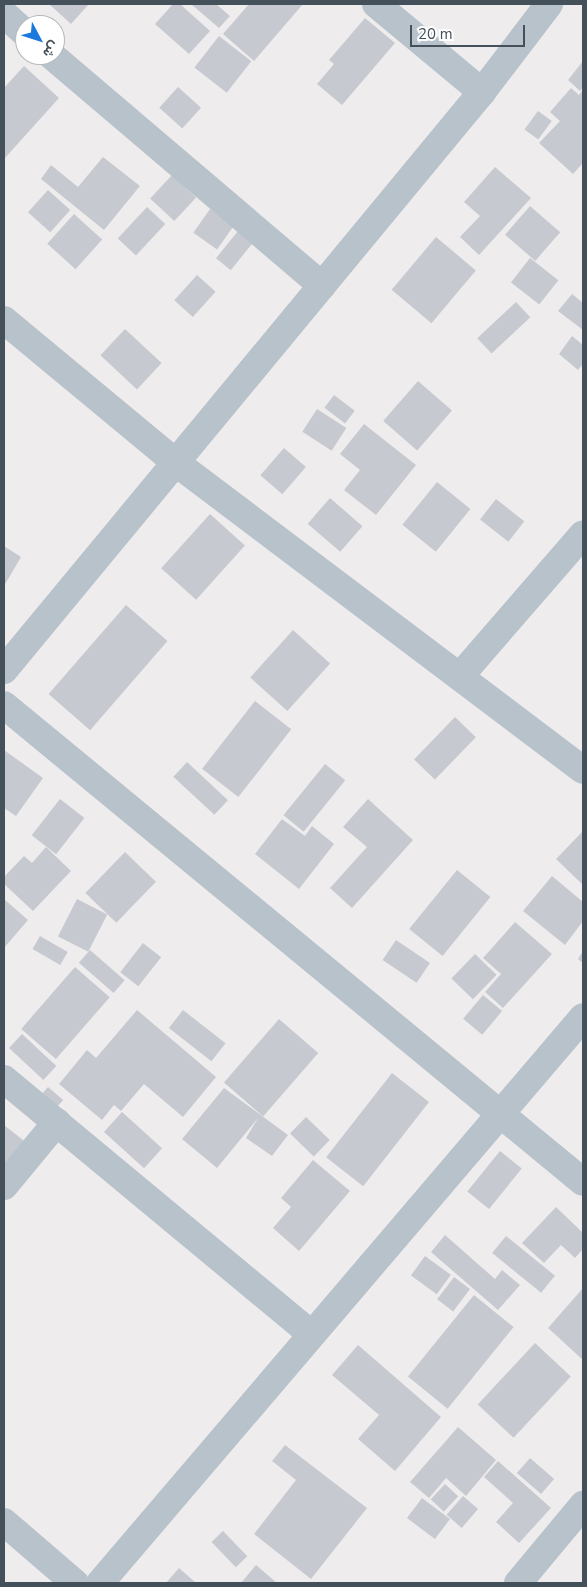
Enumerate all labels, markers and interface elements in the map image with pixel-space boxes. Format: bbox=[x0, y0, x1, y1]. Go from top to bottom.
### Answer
north arrow bbox=[15, 15, 65, 65]
scale bar bbox=[412, 15, 527, 47]
text: 20 m bbox=[418, 24, 453, 44]
text: ش bbox=[38, 37, 64, 62]

